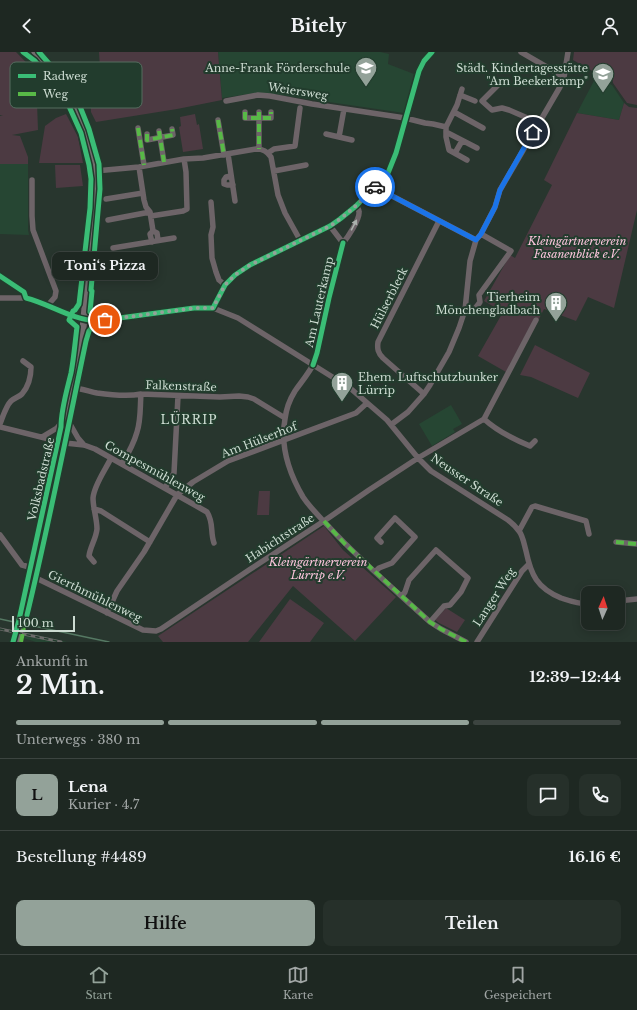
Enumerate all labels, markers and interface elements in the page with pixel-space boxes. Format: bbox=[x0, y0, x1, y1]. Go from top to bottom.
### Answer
icon: back bbox=[16, 15, 38, 37]
text: Bitely bbox=[290, 15, 347, 37]
icon: person bbox=[599, 15, 621, 37]
school or university icon: Anne-Frank Förderschule bbox=[353, 55, 379, 88]
place label: Anne-Frank Förderschule bbox=[204, 61, 350, 75]
place label: Städt. Kindertagesstätte "Am Beekerkamp" bbox=[456, 61, 588, 88]
school or university icon: Städt. Kindertagesstätte "Am Beekerkamp" bbox=[590, 61, 616, 94]
legend bbox=[10, 62, 142, 108]
text: Radweg bbox=[43, 69, 88, 83]
street label: Weiersweg bbox=[266, 79, 329, 103]
text: Weg bbox=[42, 87, 68, 101]
pin bbox=[516, 115, 550, 149]
icon: home bbox=[522, 121, 544, 143]
courier bbox=[355, 167, 395, 207]
icon: car bbox=[364, 176, 386, 198]
one-way arrow bbox=[351, 219, 357, 231]
park label: Kleingärtnerverein Fasanenblick e.V. bbox=[527, 234, 626, 261]
callout: Toni‘s Pizza bbox=[52, 252, 158, 280]
street label: Am Lauterkamp bbox=[302, 255, 336, 350]
text: Toni‘s Pizza bbox=[64, 257, 146, 274]
street label: Hülserbleck bbox=[368, 265, 411, 331]
place label: Tierheim Mönchengladbach bbox=[436, 290, 540, 317]
building icon: Tierheim Mönchengladbach bbox=[543, 290, 569, 323]
pin bbox=[88, 303, 122, 337]
icon: bag bbox=[94, 309, 116, 331]
building icon: Ehem. Luftschutzbunker Lürrip bbox=[329, 370, 355, 403]
place label: Ehem. Luftschutzbunker Lürrip bbox=[358, 370, 499, 397]
street label: Falkenstraße bbox=[145, 378, 217, 394]
district label: LÜRRIP bbox=[161, 410, 217, 427]
street label: Am Hülserhof bbox=[218, 419, 300, 461]
street label: Volksbadstraße bbox=[24, 436, 57, 523]
street label: Compesmühlenweg bbox=[102, 438, 208, 505]
street label: Neusser Straße bbox=[428, 451, 506, 509]
street label: Habichtstraße bbox=[243, 511, 317, 565]
park label: Kleingärtnerverein Lürrip e.V. bbox=[268, 555, 367, 582]
street label: Langer Weg bbox=[470, 565, 518, 629]
street label: Gierthmühlenweg bbox=[46, 567, 145, 625]
north arrow bbox=[581, 586, 625, 630]
map controls bbox=[581, 586, 625, 630]
scale bar bbox=[12, 614, 75, 633]
text: 100 m bbox=[18, 616, 54, 630]
text: Ankunft in bbox=[16, 653, 88, 670]
text: 12:39–12:44 bbox=[529, 667, 621, 686]
text: 2 Min. bbox=[16, 669, 105, 701]
text: Unterwegs · 380 m bbox=[16, 731, 140, 748]
button: chat bbox=[527, 774, 569, 816]
button: phone bbox=[579, 774, 621, 816]
text: Lena bbox=[68, 777, 108, 796]
text: L bbox=[31, 785, 43, 804]
text: Kurier · 4.7 bbox=[68, 796, 139, 813]
text: Bestellung #4489 bbox=[16, 847, 147, 866]
text: 16.16 € bbox=[568, 847, 621, 866]
button: Hilfe bbox=[16, 900, 315, 946]
button: Teilen bbox=[323, 900, 621, 946]
tab: Start bbox=[85, 964, 112, 1002]
tab: Karte bbox=[283, 964, 313, 1002]
tab: Gespeichert bbox=[484, 964, 552, 1002]

